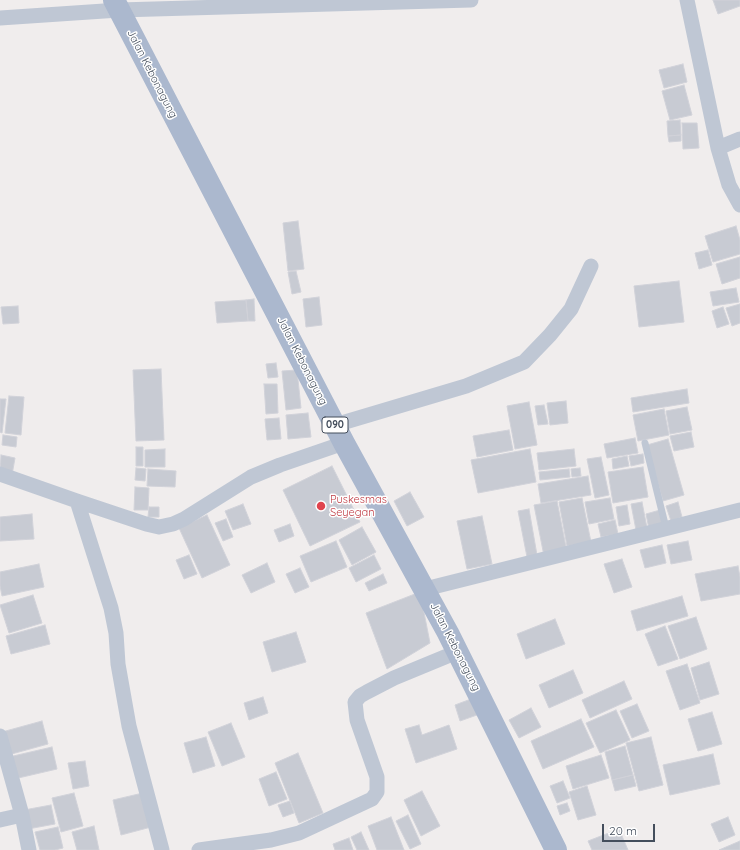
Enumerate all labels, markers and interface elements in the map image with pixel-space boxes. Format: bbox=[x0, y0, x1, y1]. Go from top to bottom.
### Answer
street label: Jalan Kebonagung bbox=[124, 28, 180, 120]
street label: Jalan Kebonagung bbox=[274, 315, 330, 407]
road number: 090 bbox=[322, 417, 348, 433]
place label: Puskesmas Seyegan bbox=[330, 493, 387, 519]
marker: Puskesmas Seyegan bbox=[315, 500, 327, 512]
street label: Jalan Kebonagung bbox=[427, 601, 483, 693]
scale bar bbox=[604, 816, 657, 842]
text: 20 m bbox=[609, 823, 637, 838]

